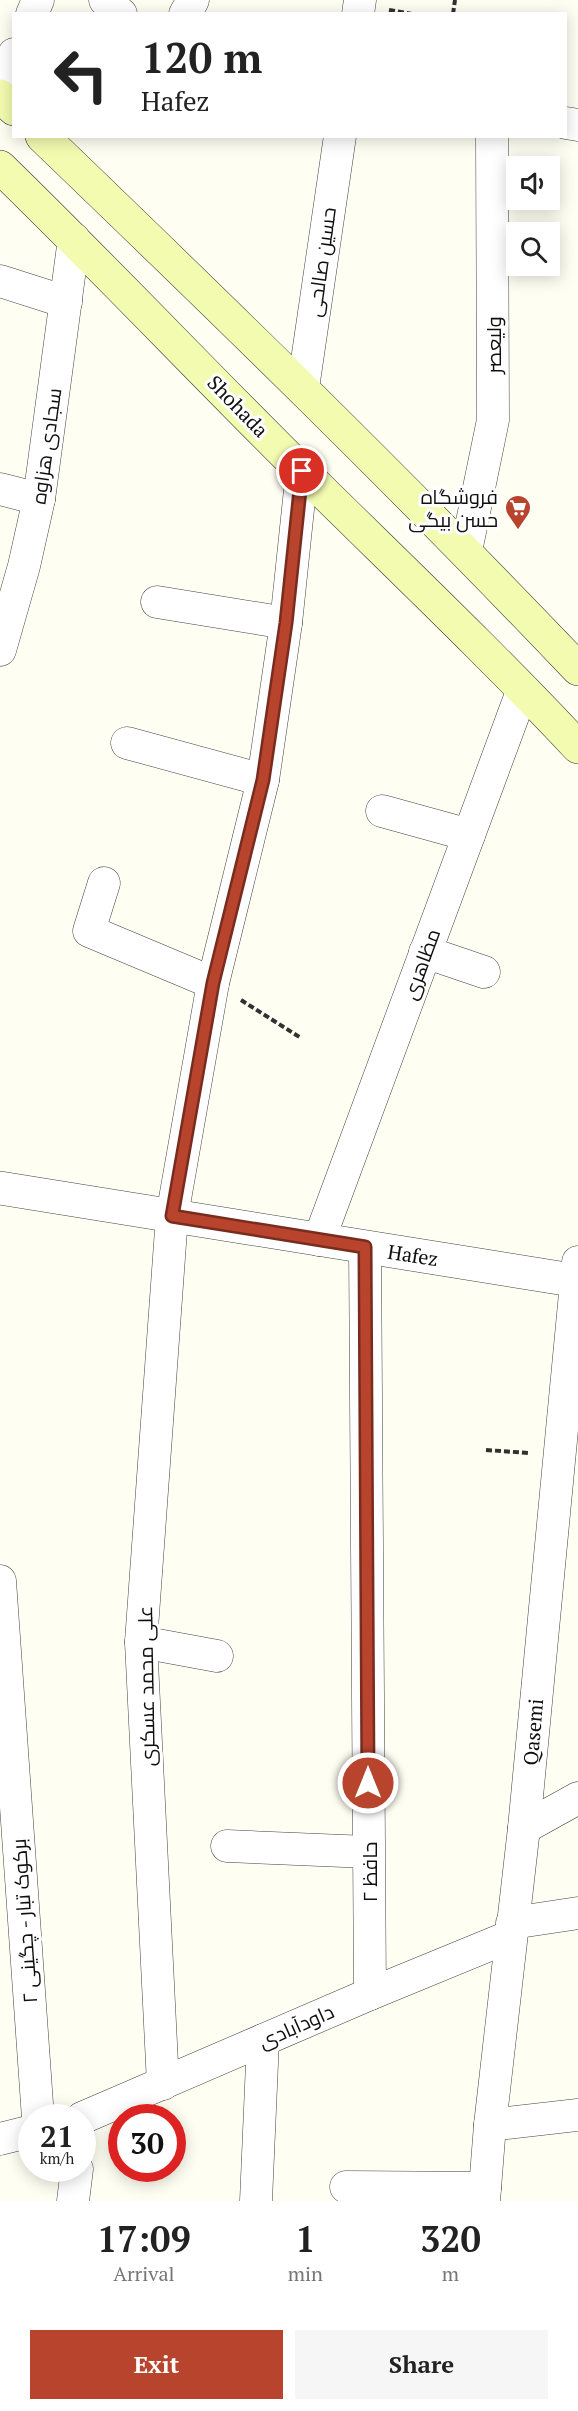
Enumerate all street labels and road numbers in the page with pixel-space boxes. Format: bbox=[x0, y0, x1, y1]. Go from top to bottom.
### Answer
street label: حسین صالحی bbox=[300, 205, 342, 319]
street label: ولیعصر bbox=[480, 316, 507, 375]
street label: Shohada bbox=[202, 369, 274, 443]
street label: سجادی هزاوه bbox=[25, 386, 67, 506]
street label: مظاهری bbox=[396, 925, 446, 1003]
street label: Hafez bbox=[386, 1238, 440, 1272]
street label: علی محمد عسکری bbox=[131, 1605, 161, 1767]
street label: Qasemi bbox=[517, 1697, 549, 1767]
street label: برکوک تبار - چگینی ۲ bbox=[5, 1838, 43, 2004]
street label: حافظ ۲ bbox=[356, 1842, 383, 1902]
street label: داودآبادی bbox=[254, 1997, 338, 2055]

